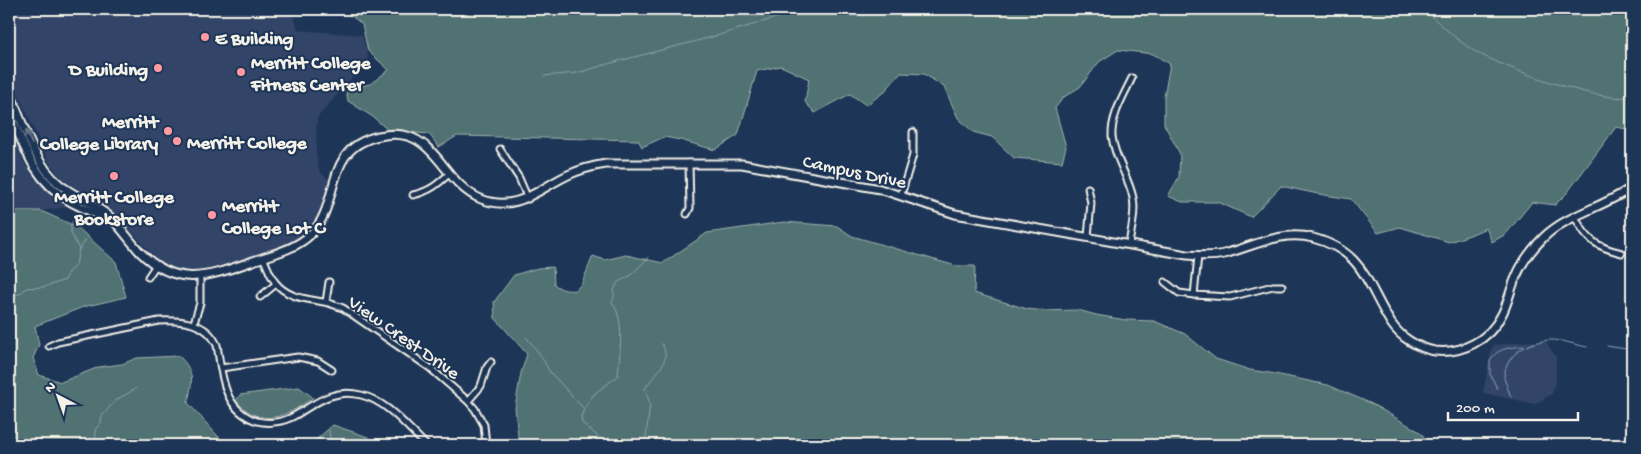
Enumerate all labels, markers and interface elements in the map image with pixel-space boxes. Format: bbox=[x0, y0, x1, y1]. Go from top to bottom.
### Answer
place label: E Building bbox=[215, 29, 294, 52]
marker: E Building bbox=[199, 31, 211, 43]
place label: Merritt College Fitness Center bbox=[250, 53, 372, 98]
place label: D Building bbox=[67, 60, 148, 83]
marker: D Building bbox=[152, 62, 164, 74]
marker: Merritt College Fitness Center bbox=[235, 66, 247, 78]
place label: Merritt College Library bbox=[39, 112, 160, 157]
marker: Merritt College Library bbox=[162, 125, 174, 137]
one-way arrow bbox=[23, 130, 33, 145]
place label: Merritt College bbox=[187, 133, 308, 156]
marker: Merritt College bbox=[171, 135, 183, 147]
street label: Campus Drive bbox=[800, 151, 908, 196]
marker: Merritt College Bookstore bbox=[108, 170, 120, 182]
place label: Merritt College Bookstore bbox=[54, 187, 175, 232]
place label: Merritt College Lot C bbox=[221, 196, 327, 241]
marker: Merritt College Lot C bbox=[206, 209, 218, 221]
street label: View Crest Drive bbox=[342, 291, 463, 386]
north arrow bbox=[32, 372, 82, 422]
text: N bbox=[42, 379, 60, 397]
scale bar bbox=[1448, 389, 1578, 421]
text: 200 m bbox=[1456, 400, 1495, 418]

